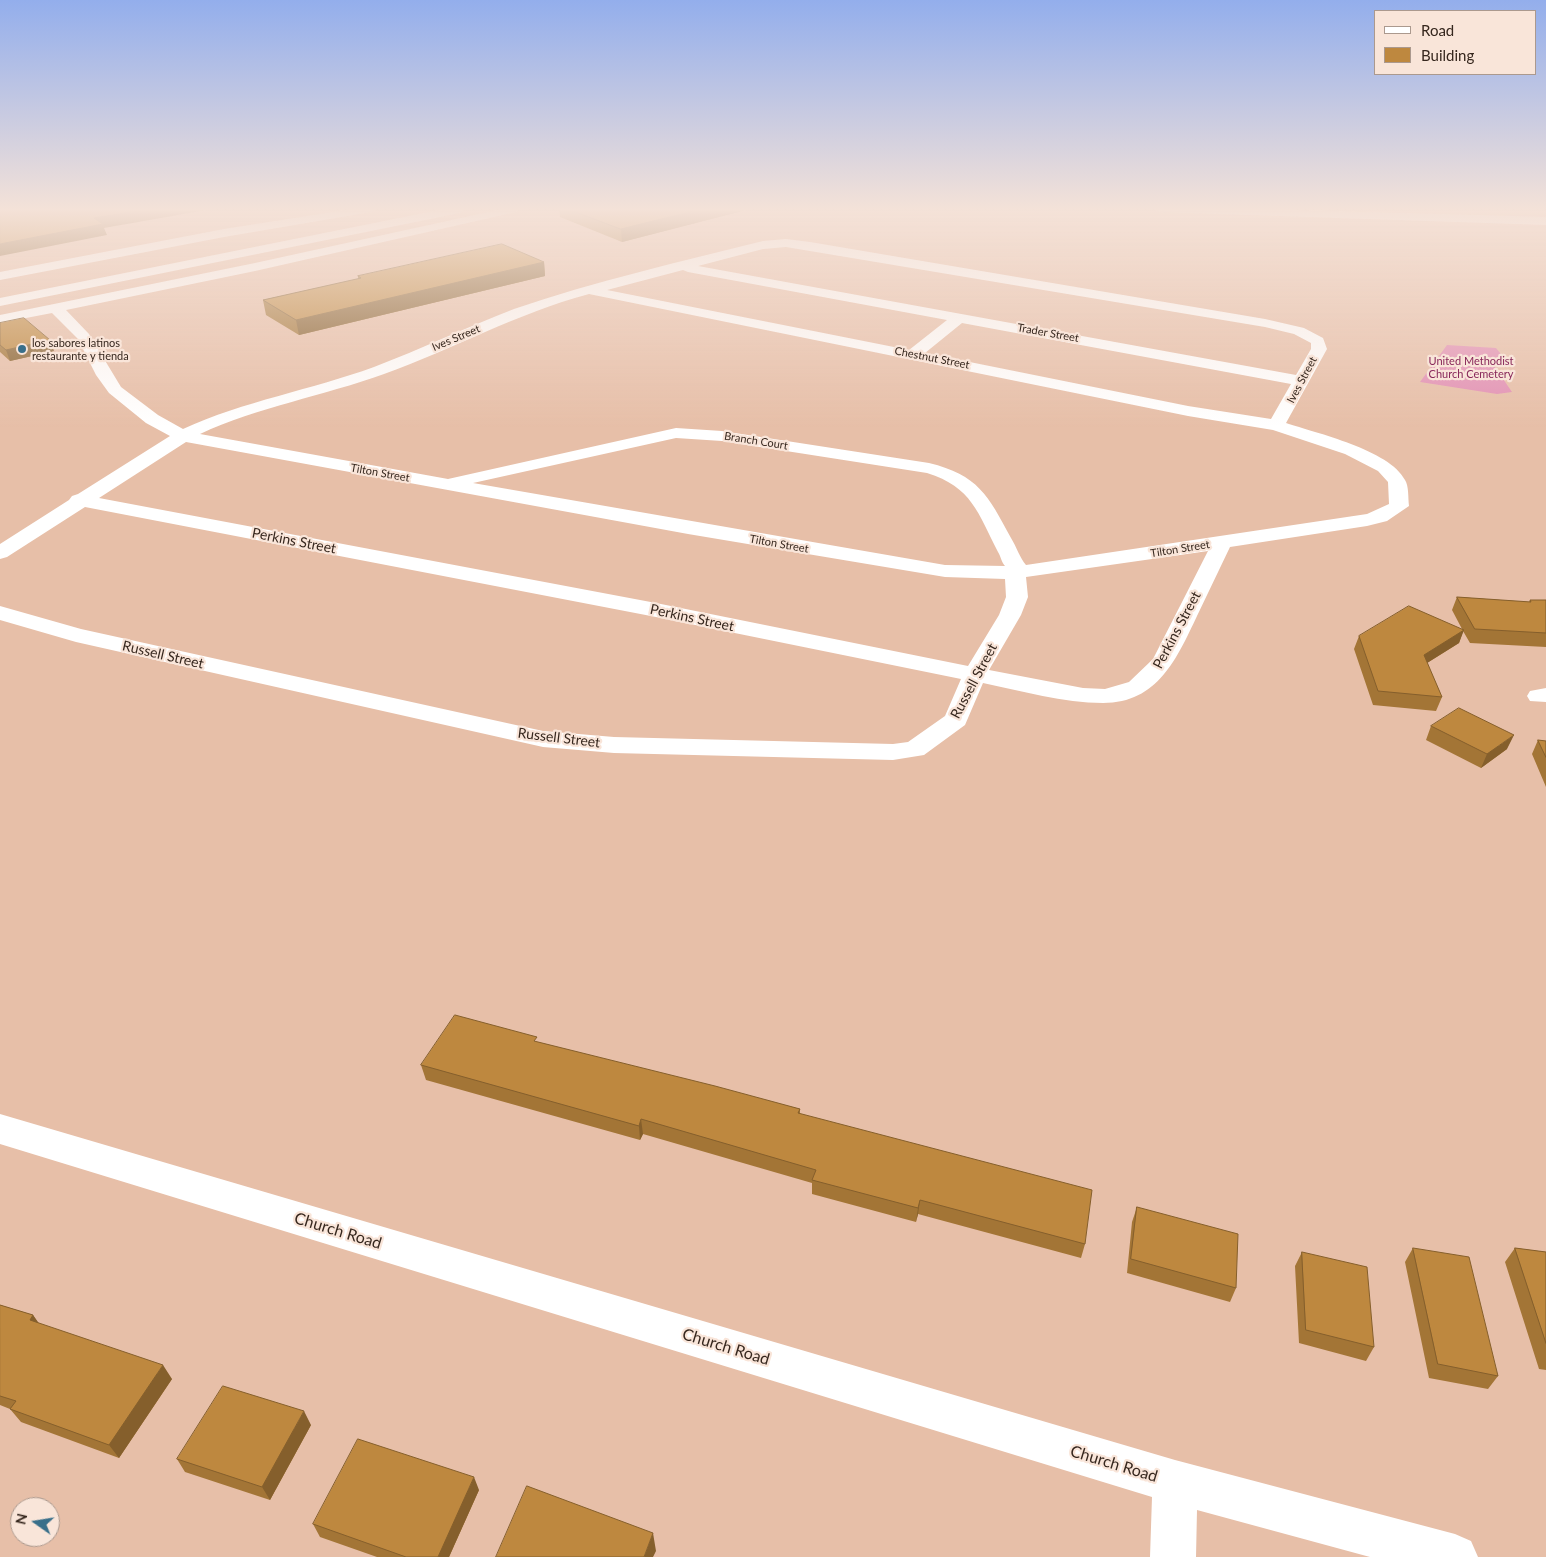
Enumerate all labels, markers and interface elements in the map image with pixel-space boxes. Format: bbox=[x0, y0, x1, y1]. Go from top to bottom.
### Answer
legend bbox=[1374, 10, 1536, 75]
text: Road bbox=[1421, 21, 1454, 39]
text: Building bbox=[1421, 46, 1474, 64]
street label: Trader Street bbox=[1016, 321, 1080, 345]
street label: Ives Street bbox=[430, 322, 482, 354]
place label: los sabores latinos restaurante y tienda bbox=[32, 336, 129, 362]
marker: los sabores latinos restaurante y tienda bbox=[16, 343, 28, 355]
street label: Chestnut Street bbox=[893, 344, 971, 372]
street label: Ives Street bbox=[1284, 354, 1320, 406]
park label: United Methodist Church Cemetery bbox=[1428, 354, 1514, 380]
street label: Branch Court bbox=[723, 429, 789, 453]
street label: Tilton Street bbox=[349, 461, 411, 485]
street label: Perkins Street bbox=[251, 525, 337, 557]
street label: Tilton Street bbox=[748, 532, 810, 556]
street label: Tilton Street bbox=[1149, 538, 1211, 560]
street label: Perkins Street bbox=[1150, 588, 1204, 672]
street label: Perkins Street bbox=[649, 601, 735, 635]
street label: Russell Street bbox=[121, 637, 205, 673]
street label: Russell Street bbox=[947, 640, 1001, 722]
street label: Russell Street bbox=[517, 725, 601, 751]
street label: Church Road bbox=[292, 1209, 384, 1253]
street label: Church Road bbox=[680, 1325, 772, 1369]
street label: Church Road bbox=[1068, 1442, 1160, 1486]
north arrow bbox=[10, 1497, 60, 1547]
text: N bbox=[11, 1512, 30, 1526]

